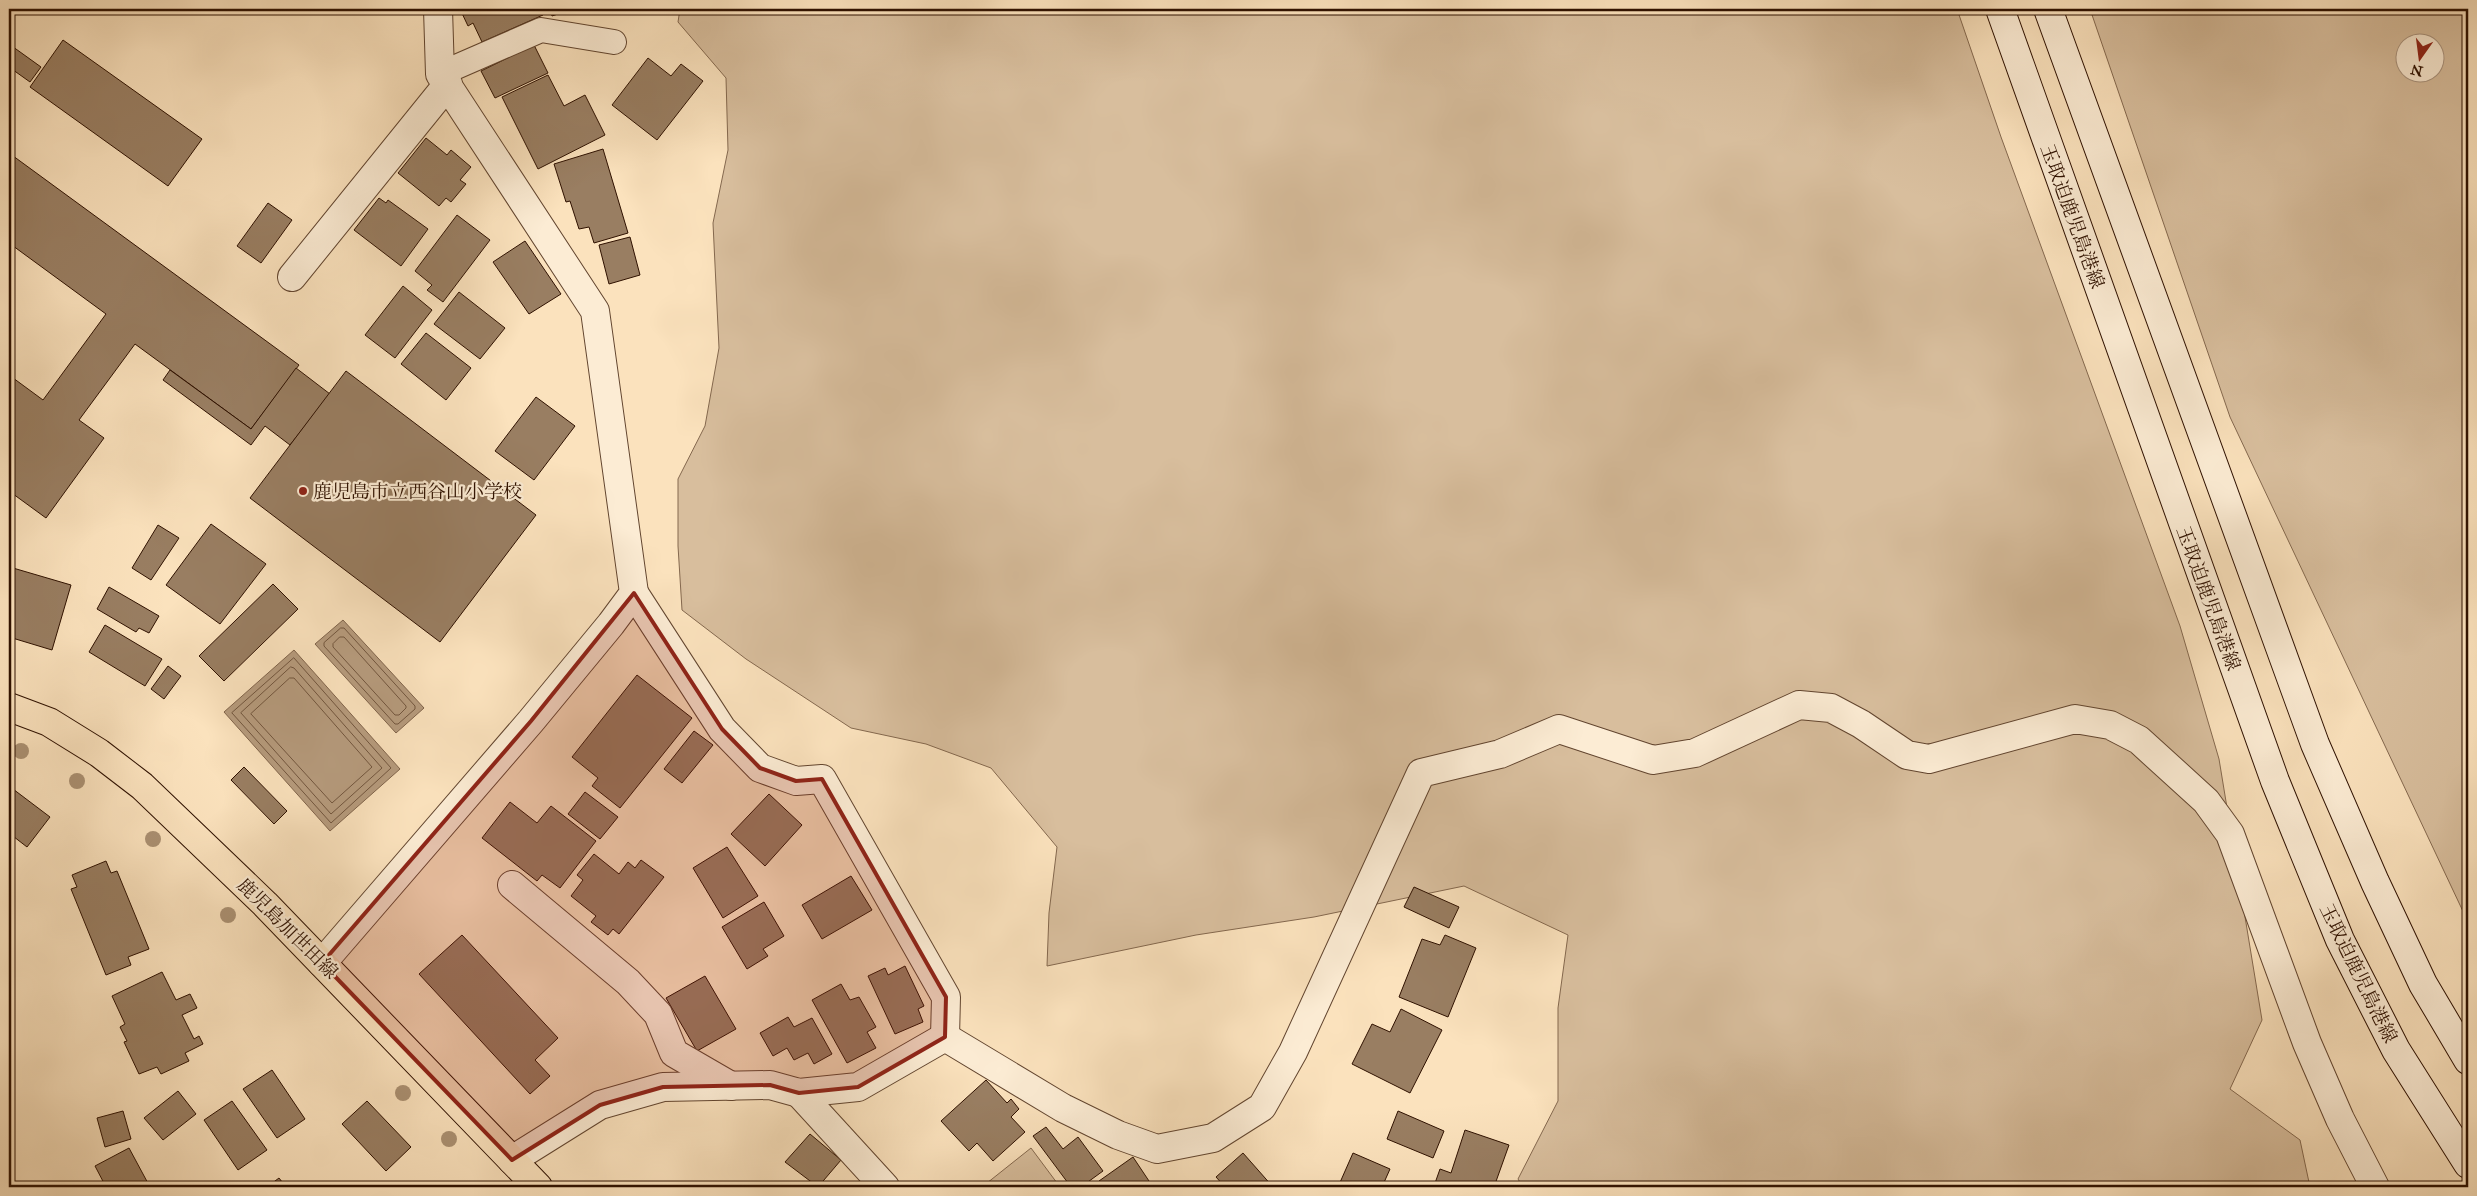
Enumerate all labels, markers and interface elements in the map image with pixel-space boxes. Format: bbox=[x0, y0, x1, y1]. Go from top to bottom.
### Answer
north arrow bbox=[2394, 32, 2444, 82]
text: N bbox=[2409, 60, 2425, 80]
street label: 玉取迫鹿児島港線 bbox=[2036, 141, 2109, 292]
place label: 鹿児島市立西谷山小学校 bbox=[313, 480, 522, 503]
marker: 鹿児島市立西谷山小学校 bbox=[297, 485, 309, 497]
street label: 玉取迫鹿児島港線 bbox=[2172, 523, 2245, 674]
street label: 鹿児島加世田線 bbox=[232, 873, 343, 984]
street label: 玉取迫鹿児島港線 bbox=[2315, 900, 2402, 1047]

